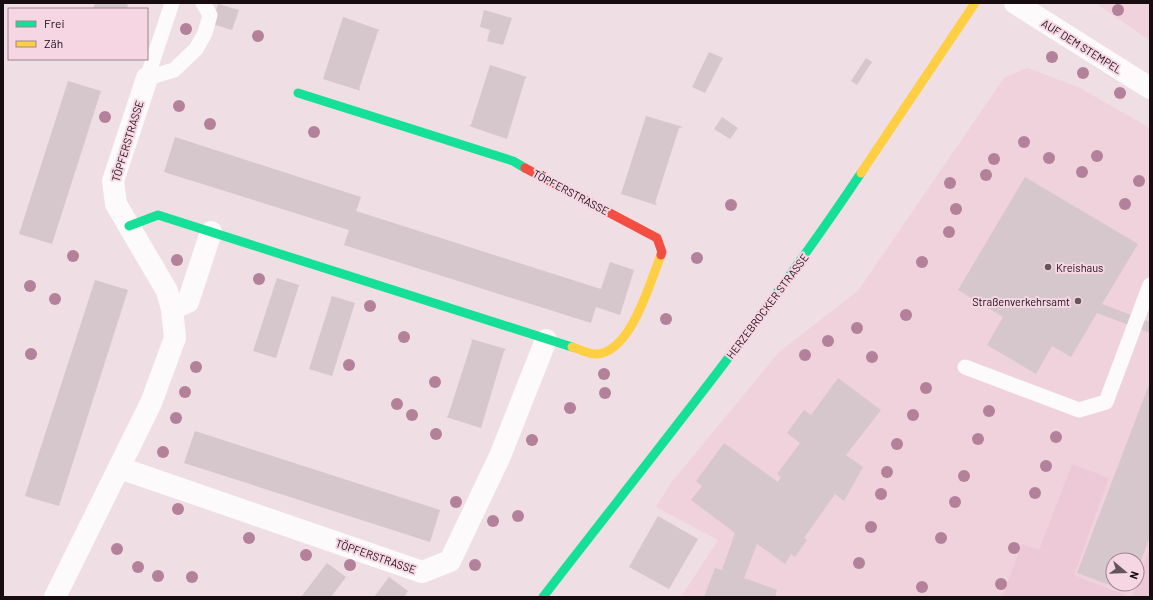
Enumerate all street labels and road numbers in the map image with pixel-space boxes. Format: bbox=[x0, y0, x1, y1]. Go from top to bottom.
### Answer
street label: AUF DEM STEMPEL bbox=[1040, 16, 1124, 76]
street label: TÖPFERSTRASSE bbox=[108, 98, 146, 183]
street label: TÖPFERSTRASSE bbox=[531, 166, 612, 218]
street label: HERZEBROCKER STRASSE bbox=[723, 251, 811, 361]
street label: TÖPFERSTRASSE bbox=[334, 535, 419, 576]

